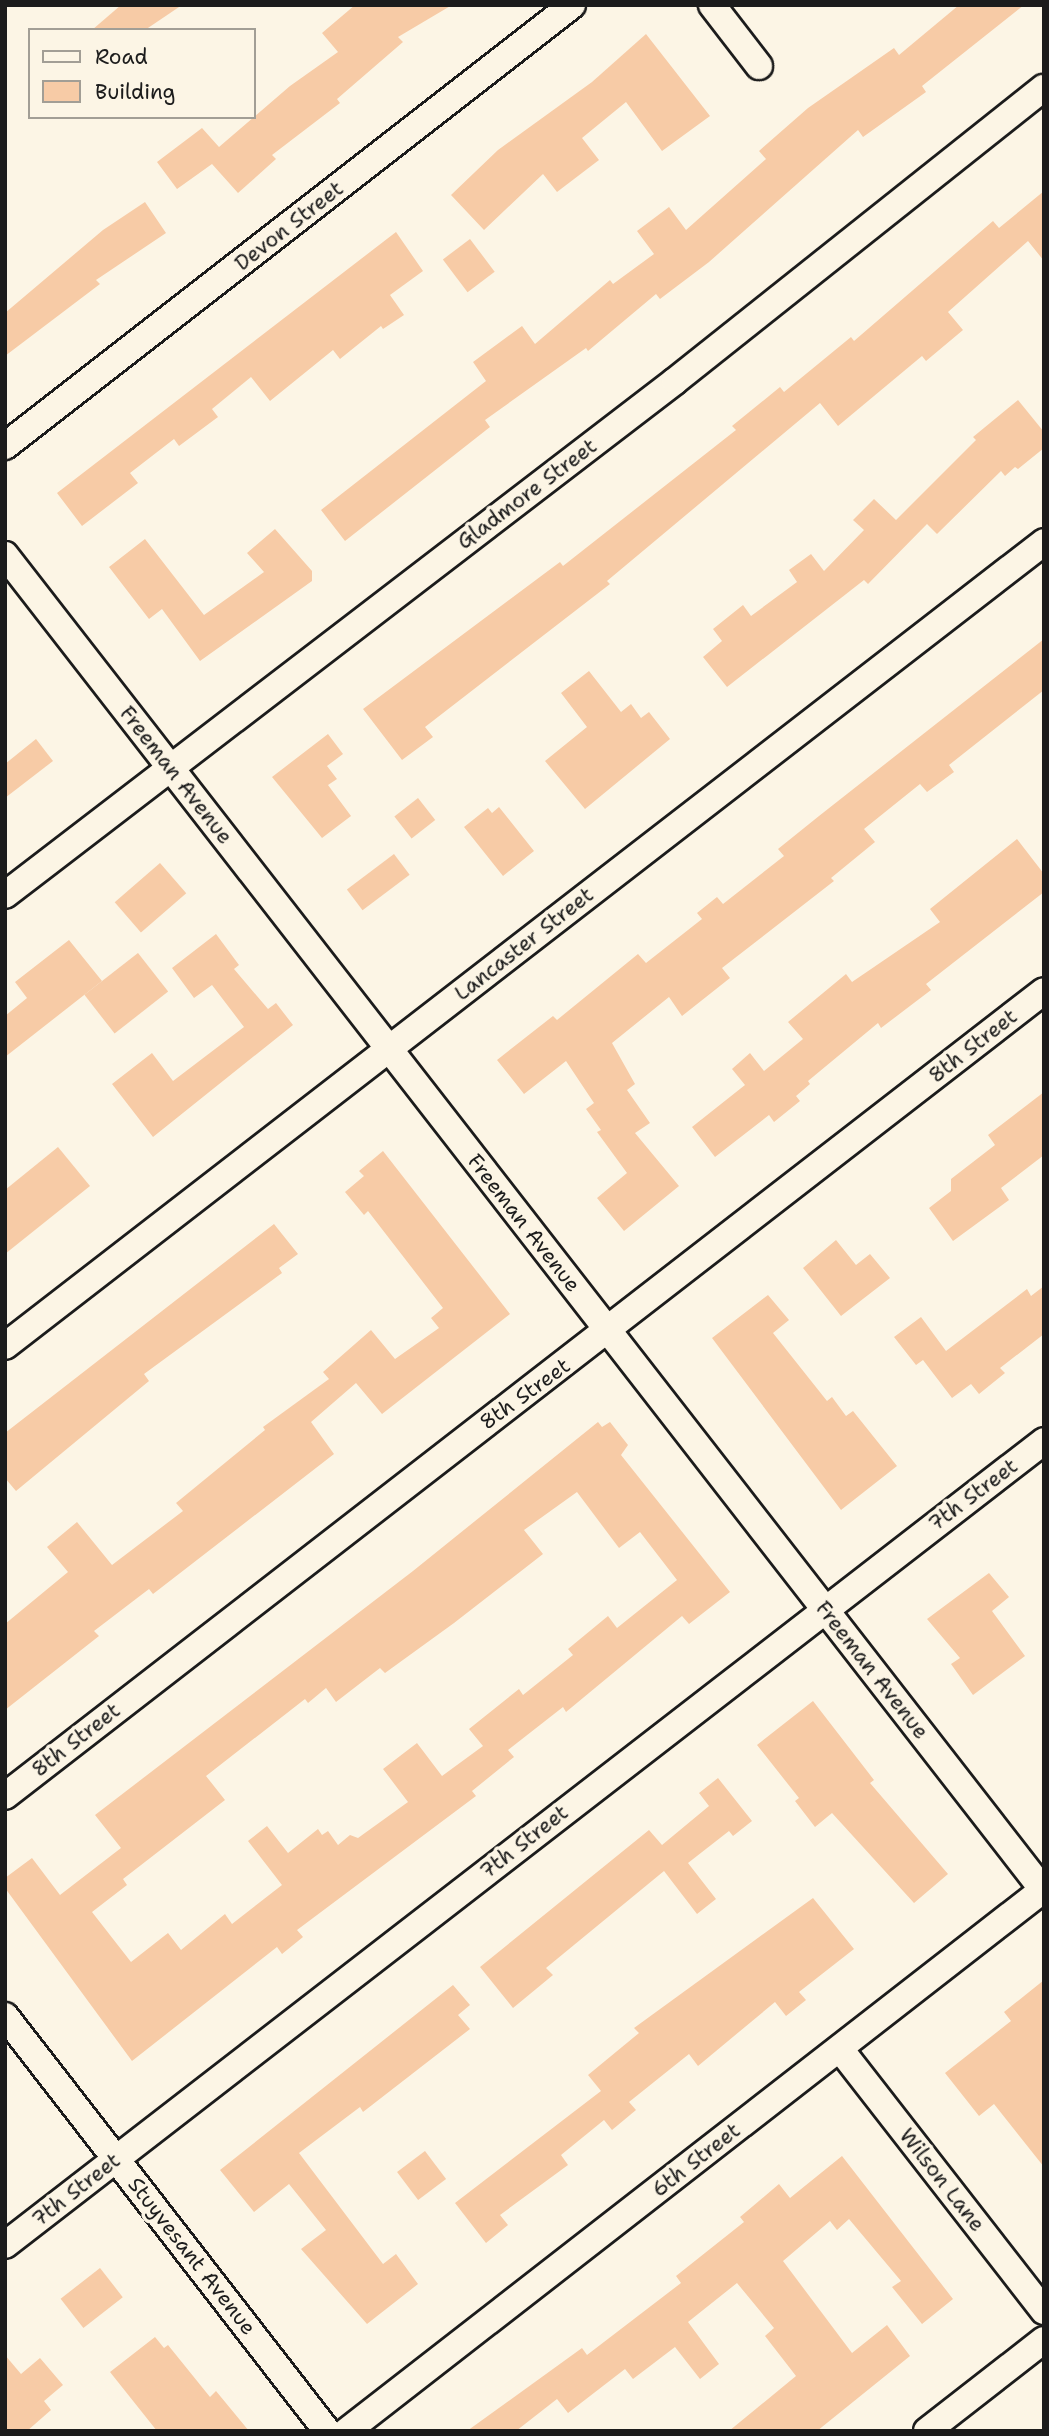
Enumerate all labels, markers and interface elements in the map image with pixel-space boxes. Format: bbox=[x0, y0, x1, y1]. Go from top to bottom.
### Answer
legend bbox=[28, 28, 256, 119]
text: Road bbox=[95, 43, 148, 71]
text: Building bbox=[95, 78, 175, 106]
street label: Devon Street bbox=[230, 176, 348, 276]
street label: Gladmore Street bbox=[452, 433, 602, 555]
street label: Freeman Avenue bbox=[114, 701, 238, 849]
street label: Lancaster Street bbox=[450, 882, 598, 1006]
street label: 8th Street bbox=[924, 1004, 1022, 1088]
street label: Freeman Avenue bbox=[462, 1149, 586, 1297]
street label: 8th Street bbox=[475, 1353, 575, 1435]
street label: 7th Street bbox=[923, 1453, 1023, 1537]
street label: Freeman Avenue bbox=[810, 1596, 934, 1744]
street label: 8th Street bbox=[27, 1698, 125, 1782]
street label: 7th Street bbox=[475, 1800, 573, 1884]
street label: 6th Street bbox=[647, 2118, 745, 2202]
street label: Wilson Lane bbox=[894, 2123, 990, 2237]
street label: 7th Street bbox=[27, 2148, 125, 2232]
street label: Stuyvesant Avenue bbox=[123, 2172, 261, 2340]

